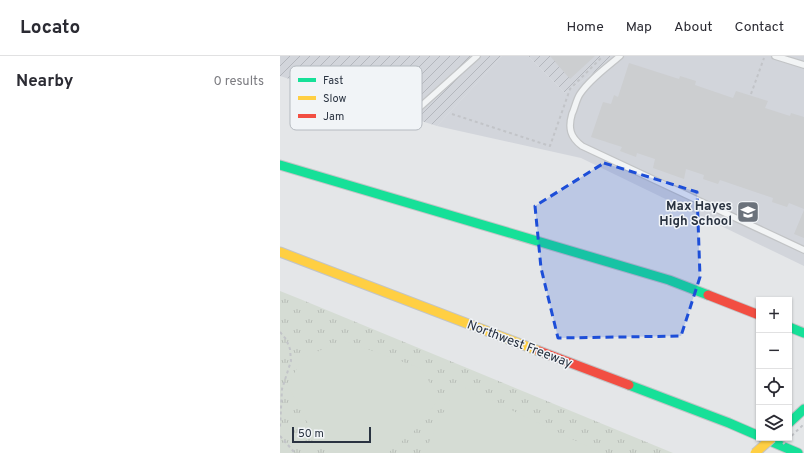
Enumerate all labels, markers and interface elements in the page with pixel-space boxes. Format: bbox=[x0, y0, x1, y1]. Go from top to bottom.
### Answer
text: Locato bbox=[20, 16, 80, 40]
text: Home bbox=[567, 19, 604, 36]
text: Map bbox=[626, 19, 652, 36]
text: About bbox=[674, 19, 713, 36]
text: Contact bbox=[735, 19, 784, 36]
legend bbox=[290, 66, 422, 130]
text: Nearby bbox=[16, 71, 73, 93]
text: 0 results bbox=[213, 74, 264, 90]
text: Fast bbox=[323, 74, 343, 88]
text: Slow bbox=[323, 92, 346, 106]
text: Jam bbox=[323, 110, 344, 124]
place label: Max Hayes High School bbox=[659, 199, 732, 230]
school or university icon: Max Hayes High School bbox=[735, 199, 761, 225]
map controls bbox=[756, 297, 792, 441]
button: + bbox=[756, 297, 792, 333]
street label: Northwest Freeway bbox=[464, 317, 574, 372]
button: − bbox=[756, 333, 792, 369]
button: locate bbox=[756, 369, 792, 405]
button: layers bbox=[756, 405, 792, 441]
scale bar bbox=[292, 425, 371, 444]
text: 50 m bbox=[298, 427, 324, 441]

